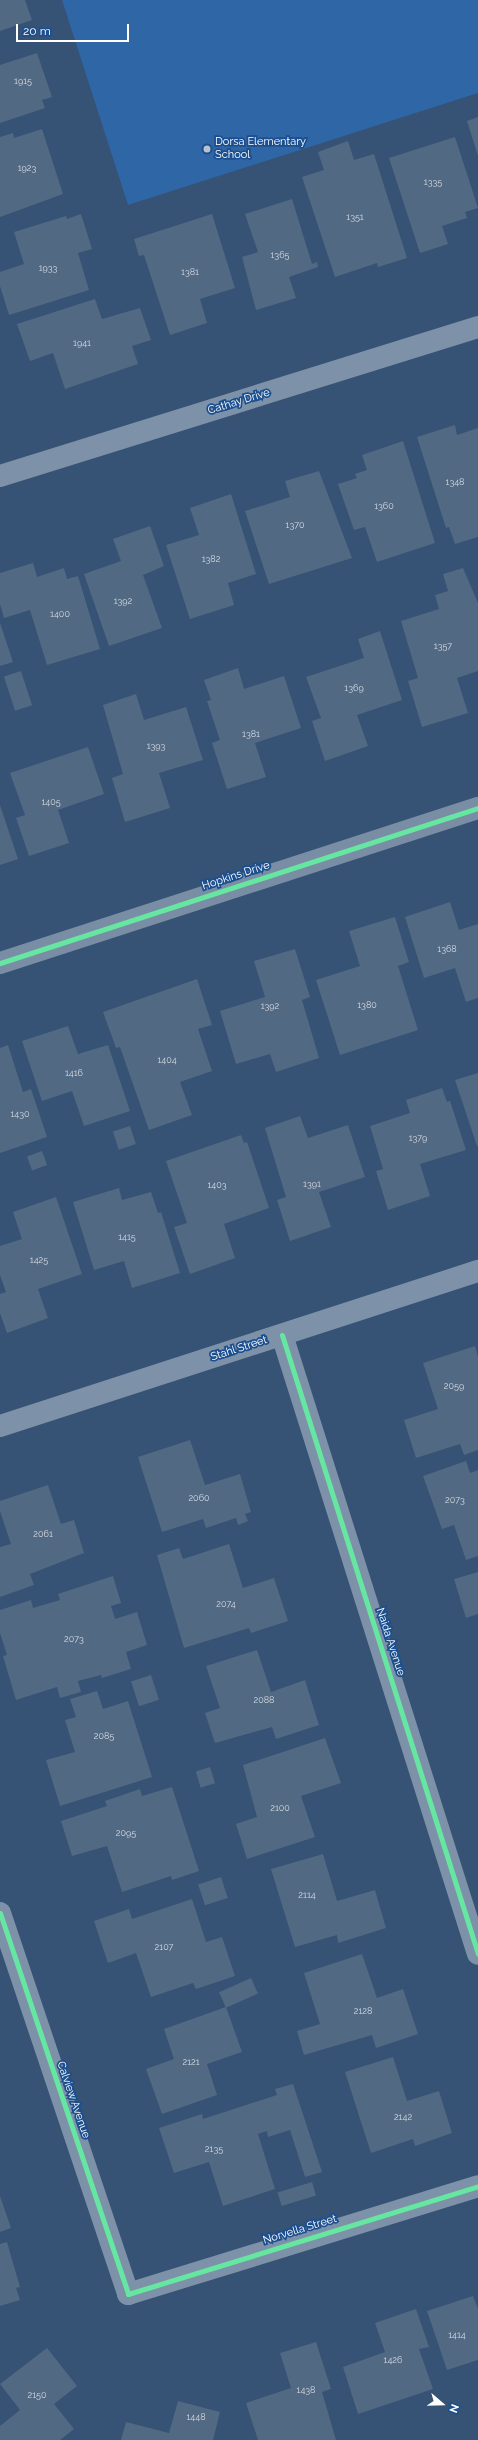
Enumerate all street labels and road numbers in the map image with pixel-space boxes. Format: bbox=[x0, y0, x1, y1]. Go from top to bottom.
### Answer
street label: Cathay Drive bbox=[206, 386, 272, 418]
street label: Hopkins Drive bbox=[201, 859, 271, 893]
street label: Stahl Street bbox=[209, 1334, 269, 1364]
street label: Naida Avenue bbox=[373, 1606, 407, 1678]
street label: Calview Avenue bbox=[54, 2059, 92, 2141]
street label: Norvella Street bbox=[262, 2213, 338, 2247]

